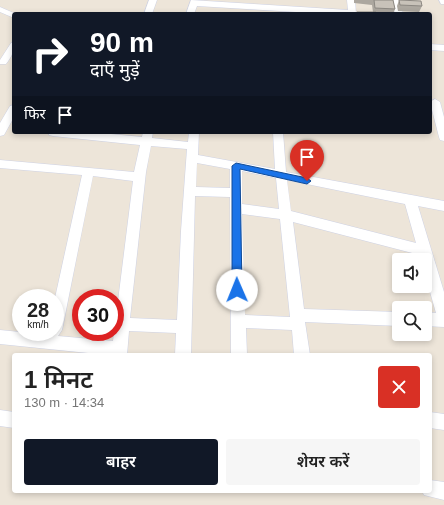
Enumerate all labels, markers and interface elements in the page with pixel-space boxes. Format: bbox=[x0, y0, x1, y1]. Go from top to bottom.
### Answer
text: 90 m bbox=[90, 27, 154, 58]
icon: right bbox=[24, 28, 76, 80]
text: दाएँ मुड़ें bbox=[90, 60, 140, 80]
icon: arrive bbox=[54, 104, 76, 126]
text: फिर bbox=[24, 105, 46, 122]
pin bbox=[290, 140, 324, 181]
icon: arrive bbox=[296, 146, 318, 168]
map controls bbox=[392, 253, 432, 341]
button: sound bbox=[392, 253, 432, 293]
position arrow bbox=[216, 269, 258, 311]
speed limit sign: 30 bbox=[72, 289, 124, 341]
text: 28 bbox=[27, 299, 49, 321]
button: search bbox=[392, 301, 432, 341]
text: km/h bbox=[27, 319, 49, 330]
text: 1 मिनट bbox=[24, 366, 93, 393]
button: close bbox=[378, 366, 420, 408]
text: 130 m · 14:34 bbox=[24, 395, 104, 410]
button: बाहर bbox=[24, 439, 218, 485]
button: शेयर करें bbox=[226, 439, 420, 485]

